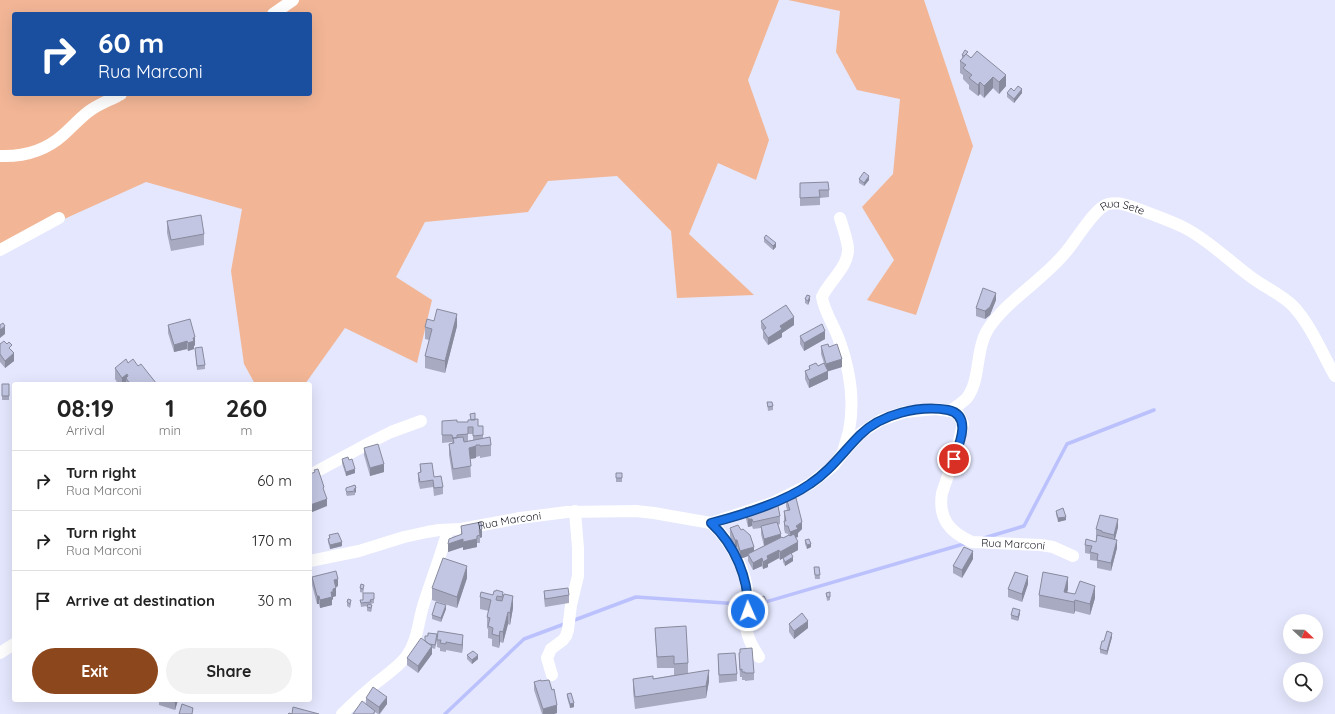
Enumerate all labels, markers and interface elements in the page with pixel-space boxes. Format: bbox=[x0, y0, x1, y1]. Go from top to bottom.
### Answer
text: 60 m bbox=[98, 25, 164, 60]
icon: right bbox=[32, 28, 84, 80]
text: Rua Marconi bbox=[98, 60, 203, 83]
street label: Rua Sete bbox=[1097, 196, 1147, 218]
text: 08:19 bbox=[57, 393, 114, 423]
text: 1 bbox=[165, 393, 175, 423]
text: 260 bbox=[226, 393, 267, 423]
text: Arrival bbox=[66, 422, 105, 438]
text: min bbox=[159, 422, 181, 438]
text: m bbox=[241, 422, 252, 438]
pin bbox=[937, 442, 971, 476]
icon: arrive bbox=[943, 448, 965, 470]
text: Turn right bbox=[66, 463, 137, 482]
icon: right bbox=[32, 470, 54, 492]
text: 60 m bbox=[257, 471, 292, 490]
text: Rua Marconi bbox=[66, 482, 142, 498]
street label: Rua Marconi bbox=[477, 508, 542, 533]
text: Turn right bbox=[66, 523, 137, 542]
icon: right bbox=[32, 530, 54, 552]
text: 170 m bbox=[252, 531, 292, 550]
street label: Rua Marconi bbox=[981, 535, 1046, 553]
text: Rua Marconi bbox=[66, 542, 142, 558]
icon: arrive bbox=[32, 590, 54, 612]
position arrow bbox=[727, 590, 769, 632]
text: Arrive at destination bbox=[66, 591, 215, 610]
text: 30 m bbox=[257, 591, 292, 610]
north arrow bbox=[1283, 614, 1323, 654]
map controls bbox=[1283, 614, 1323, 702]
button: Exit bbox=[32, 648, 158, 694]
button: Share bbox=[166, 648, 292, 694]
button: search bbox=[1283, 662, 1323, 702]

